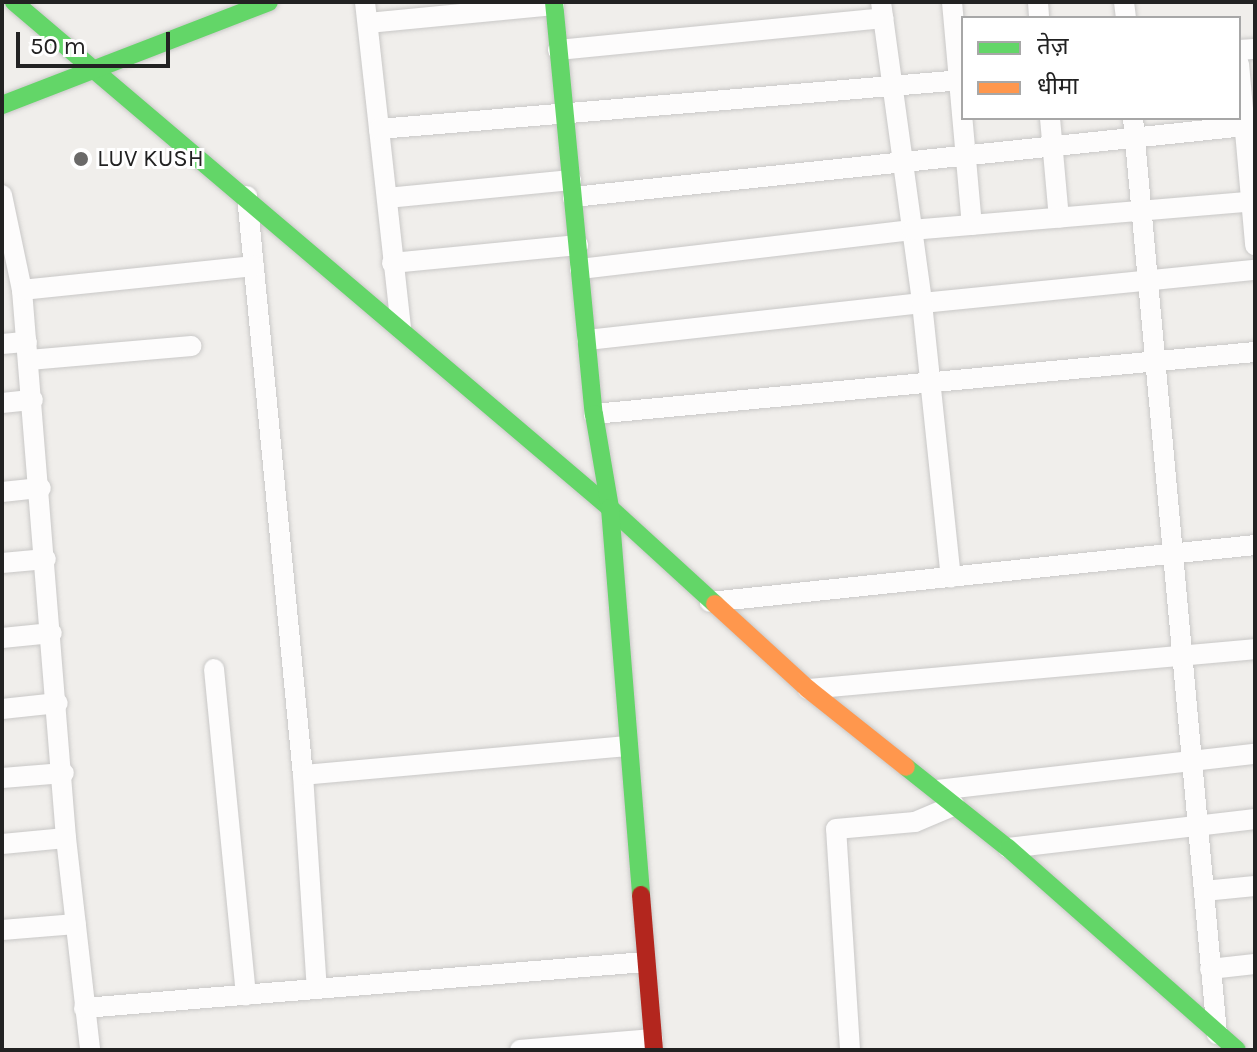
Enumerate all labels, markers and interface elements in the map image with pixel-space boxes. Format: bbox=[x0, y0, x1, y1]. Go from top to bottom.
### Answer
scale bar bbox=[20, 16, 174, 66]
legend bbox=[961, 16, 1241, 120]
text: 50 m bbox=[30, 32, 86, 60]
text: तेज़ bbox=[1037, 32, 1069, 60]
text: धीमा bbox=[1037, 72, 1079, 100]
place label: LUV KUSH bbox=[97, 145, 204, 173]
marker: LUV KUSH bbox=[72, 150, 90, 168]

